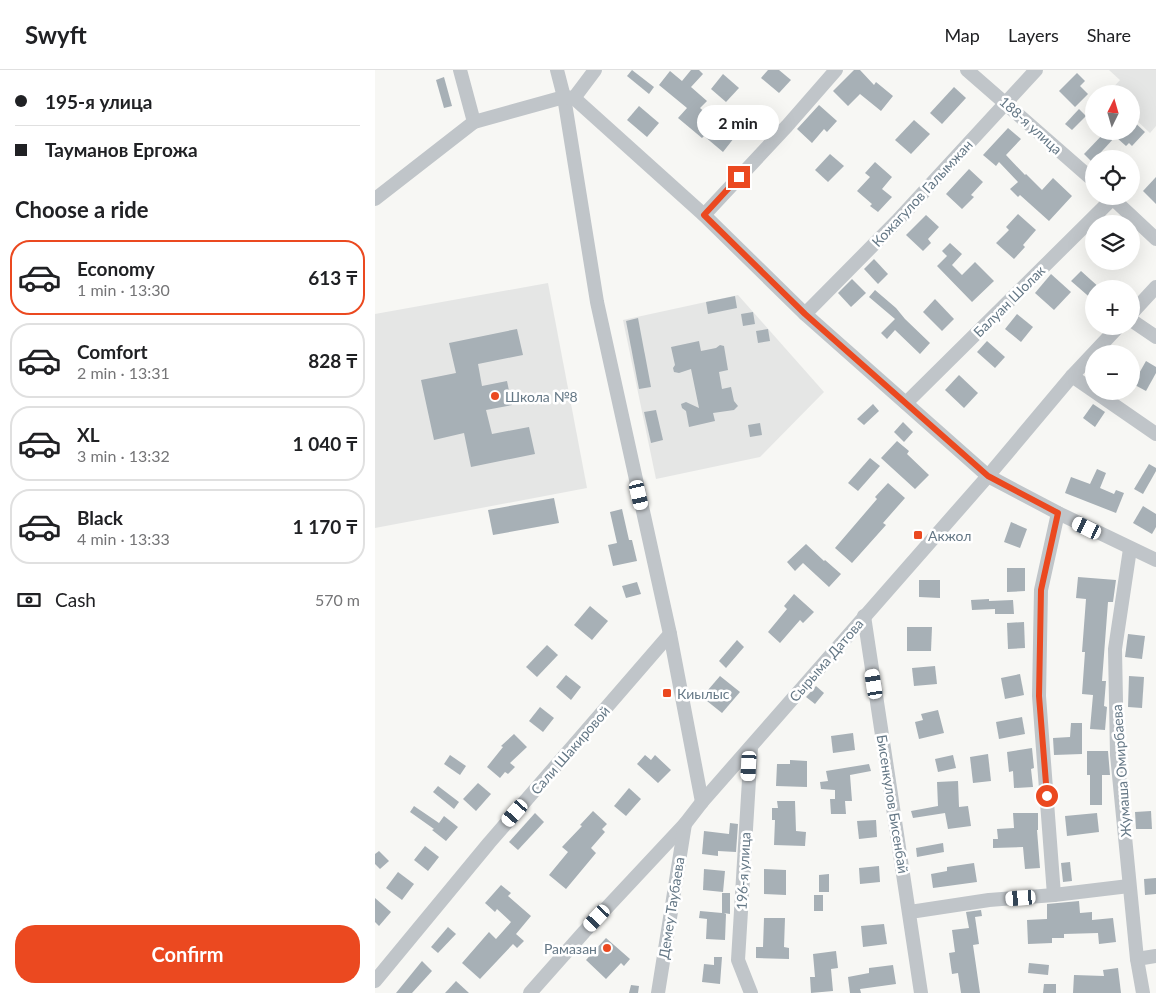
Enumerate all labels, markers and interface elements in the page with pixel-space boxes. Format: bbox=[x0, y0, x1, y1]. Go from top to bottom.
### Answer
text: Swyft bbox=[25, 20, 87, 49]
text: Map bbox=[944, 24, 980, 46]
text: Layers bbox=[1008, 24, 1059, 46]
text: Share bbox=[1087, 24, 1131, 46]
north arrow bbox=[1085, 85, 1140, 140]
map controls bbox=[1085, 85, 1140, 400]
text: 195-я улица bbox=[45, 90, 152, 113]
street label: 188-я улица bbox=[996, 92, 1066, 158]
callout: 2 min bbox=[698, 104, 780, 140]
text: 2 min bbox=[718, 113, 758, 132]
street label: Кожагулов Галымжан bbox=[868, 136, 976, 250]
text: Тауманов Ергожа bbox=[45, 138, 198, 161]
button: locate bbox=[1085, 150, 1140, 205]
route end bbox=[728, 166, 750, 188]
text: Choose a ride bbox=[15, 196, 149, 223]
button: layers bbox=[1085, 215, 1140, 270]
icon: car bbox=[17, 255, 62, 300]
text: Economy bbox=[77, 257, 155, 280]
street label: Балуан Шолак bbox=[970, 261, 1049, 340]
text: 613 ₸ bbox=[308, 266, 358, 289]
text: 1 min · 13:30 bbox=[77, 280, 170, 299]
button: + bbox=[1085, 280, 1140, 335]
icon: car bbox=[17, 338, 62, 383]
text: Comfort bbox=[77, 340, 148, 363]
button: − bbox=[1085, 345, 1140, 400]
text: 828 ₸ bbox=[308, 349, 358, 372]
text: 2 min · 13:31 bbox=[77, 363, 170, 382]
place label: Школа №8 bbox=[505, 388, 578, 405]
marker: Школа №8 bbox=[489, 390, 501, 402]
icon: car bbox=[17, 421, 62, 466]
text: XL bbox=[77, 423, 100, 446]
text: 1 040 ₸ bbox=[293, 432, 358, 455]
text: 3 min · 13:32 bbox=[77, 446, 170, 465]
car bbox=[628, 479, 649, 511]
icon: car bbox=[17, 504, 62, 549]
text: Black bbox=[77, 506, 123, 529]
text: 1 170 ₸ bbox=[293, 515, 358, 538]
car bbox=[1070, 515, 1103, 541]
place label: Акжол bbox=[928, 527, 971, 544]
text: 4 min · 13:33 bbox=[77, 529, 170, 548]
marker: Акжол bbox=[912, 529, 924, 541]
icon: cash bbox=[15, 586, 43, 614]
text: Cash bbox=[55, 588, 96, 611]
text: 570 m bbox=[315, 590, 360, 609]
street label: Сырыма Датова bbox=[785, 615, 867, 705]
car bbox=[864, 668, 883, 700]
place label: Киылыс bbox=[677, 685, 730, 702]
marker: Киылыс bbox=[661, 687, 673, 699]
street label: Сали Шакировой bbox=[527, 702, 613, 798]
street label: Жумаша Омирбаева bbox=[1108, 704, 1134, 838]
street label: Бисенкулов Бисенбай bbox=[874, 733, 912, 875]
car bbox=[740, 751, 757, 781]
route start bbox=[1036, 785, 1058, 807]
car bbox=[499, 797, 530, 829]
street label: 196-я улица bbox=[732, 831, 754, 911]
street label: Демеу Таубаева bbox=[655, 856, 687, 960]
car bbox=[1005, 889, 1036, 907]
car bbox=[581, 902, 612, 934]
button: Confirm bbox=[15, 925, 360, 983]
place label: Рамазан bbox=[544, 940, 597, 957]
marker: Рамазан bbox=[601, 942, 613, 954]

